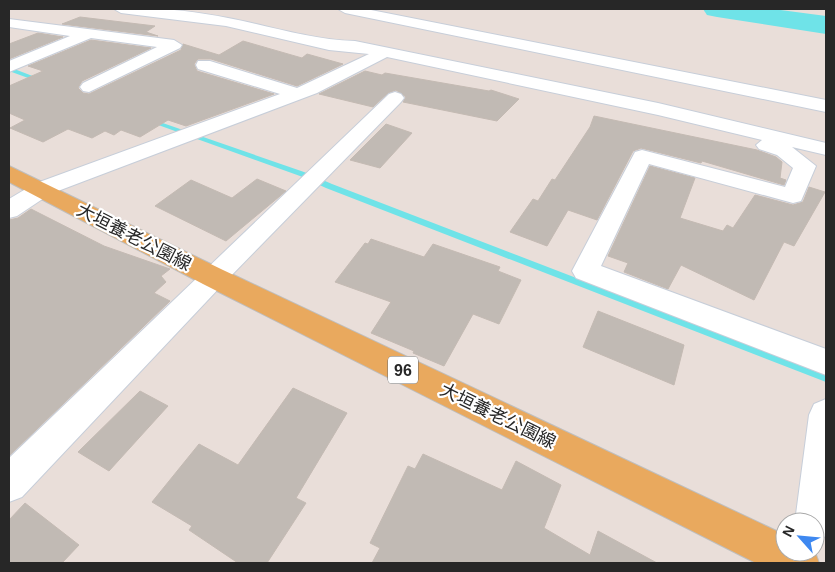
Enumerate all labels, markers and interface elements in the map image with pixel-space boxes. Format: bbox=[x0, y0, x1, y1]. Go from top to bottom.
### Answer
street label: 大垣養老公園線 bbox=[73, 199, 195, 275]
road number: 96 bbox=[388, 356, 418, 384]
street label: 大垣養老公園線 bbox=[437, 379, 559, 453]
north arrow bbox=[775, 512, 825, 562]
text: N bbox=[779, 523, 798, 539]

